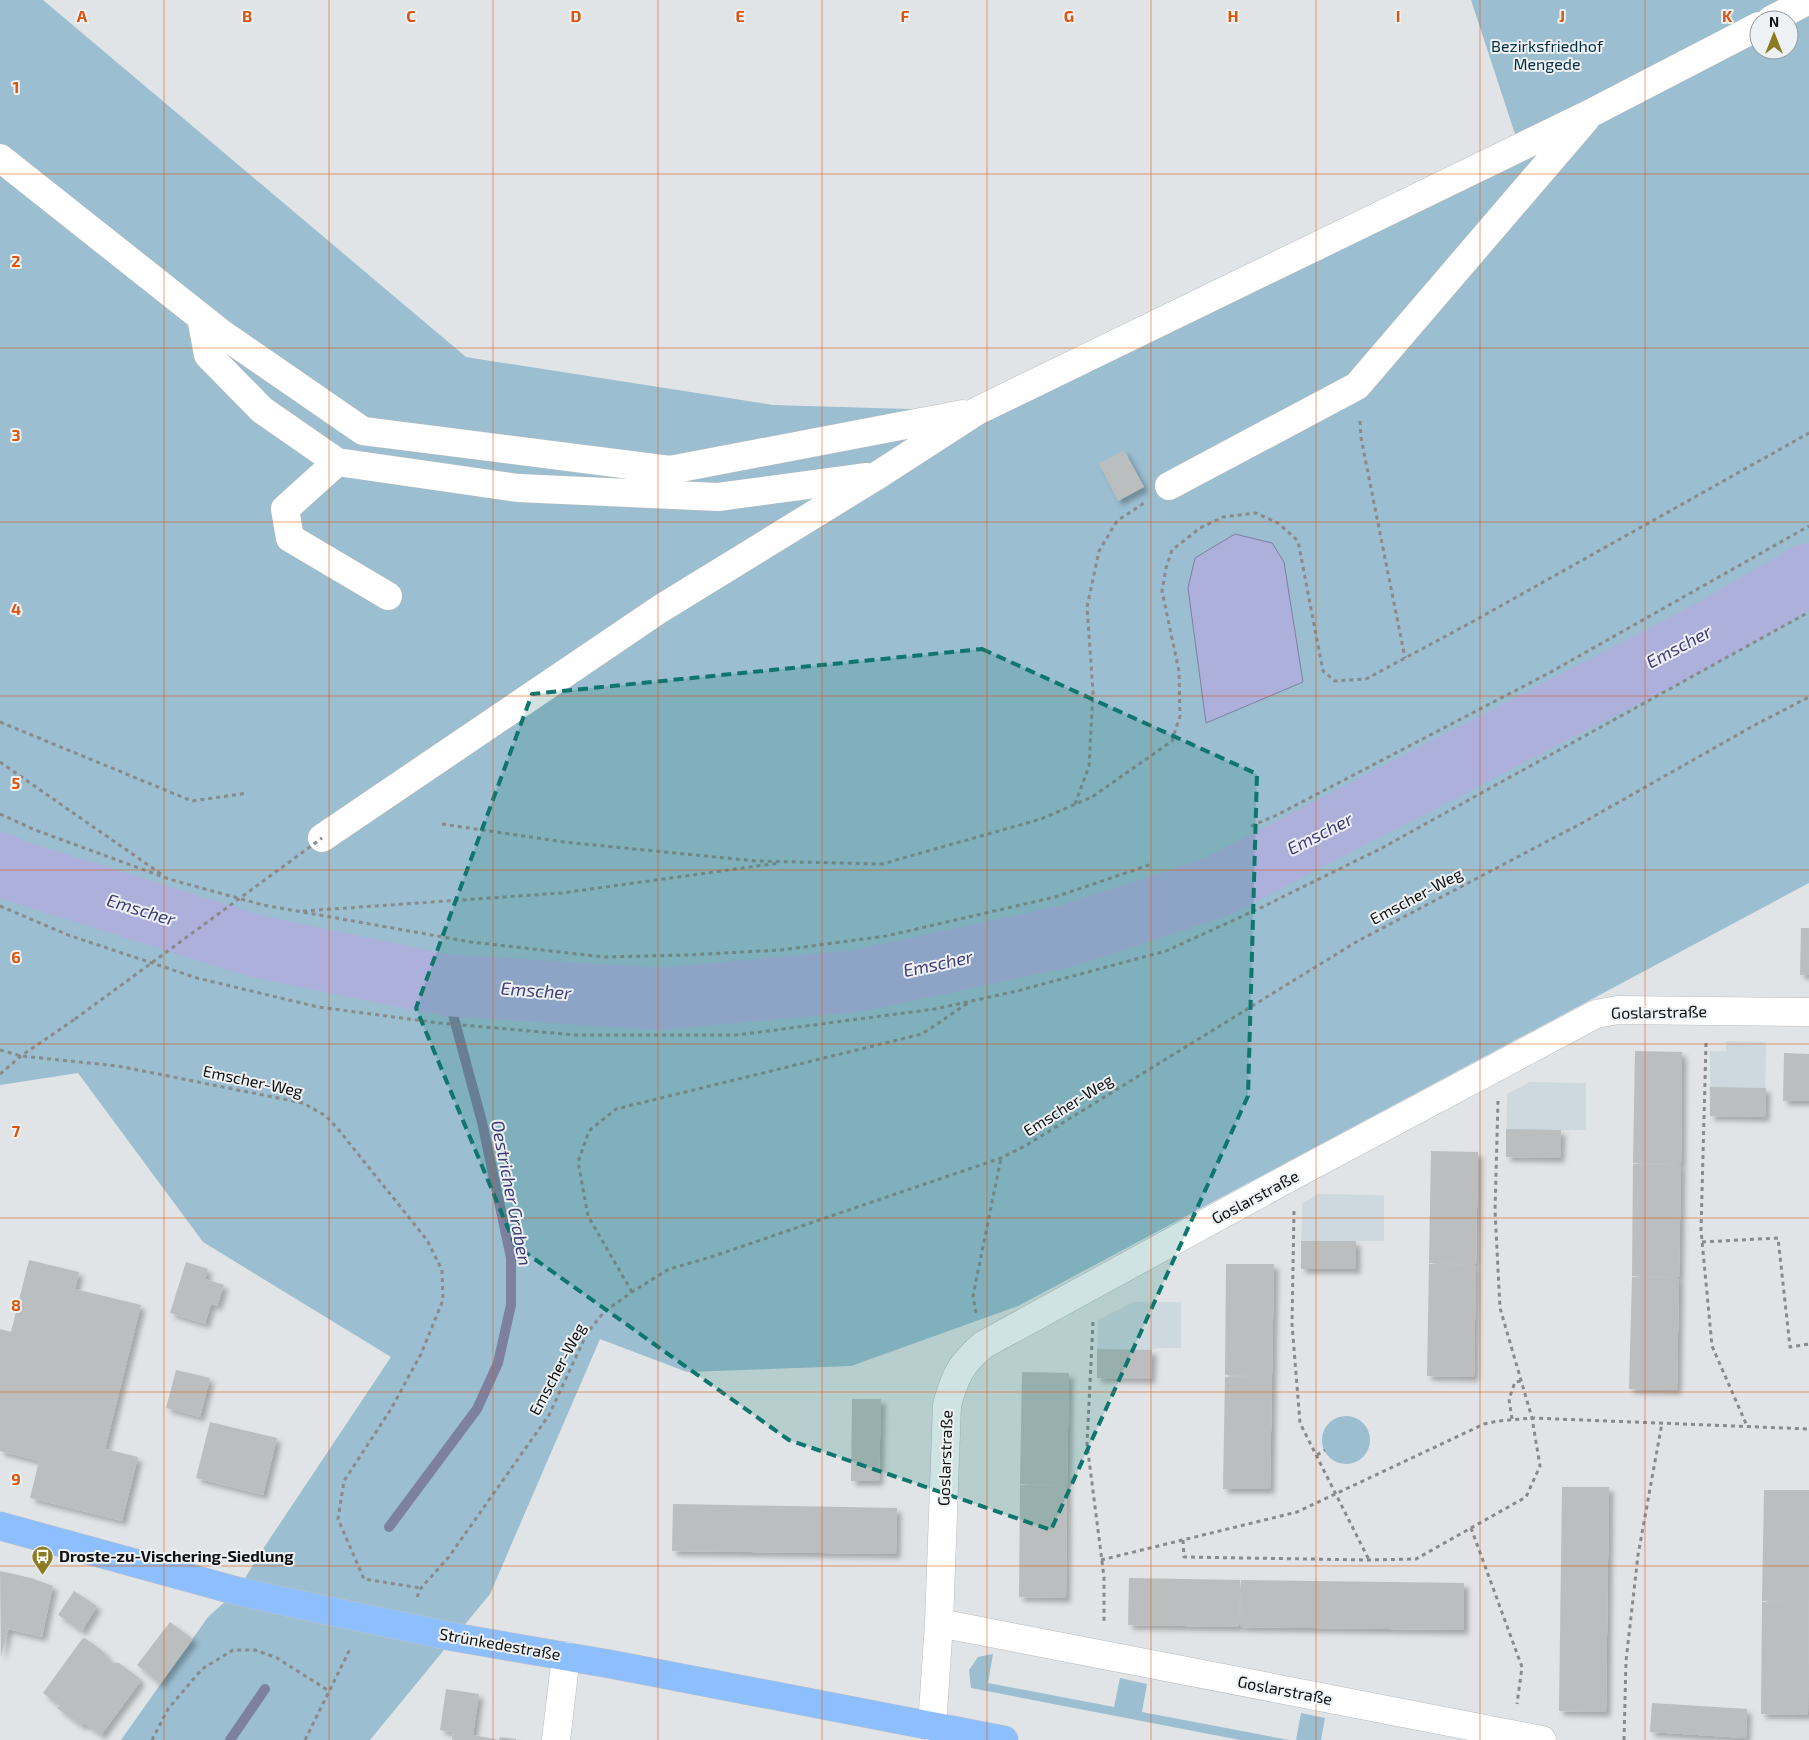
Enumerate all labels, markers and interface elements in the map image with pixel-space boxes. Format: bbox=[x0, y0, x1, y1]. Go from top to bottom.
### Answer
text: A bbox=[77, 6, 88, 25]
text: B bbox=[242, 6, 252, 25]
text: C bbox=[406, 6, 416, 25]
text: D bbox=[571, 6, 582, 25]
text: E bbox=[735, 6, 745, 25]
text: F bbox=[901, 6, 910, 25]
text: G bbox=[1064, 6, 1074, 25]
text: H bbox=[1227, 6, 1239, 25]
text: I bbox=[1396, 6, 1400, 25]
text: J bbox=[1559, 6, 1565, 25]
text: K bbox=[1722, 6, 1733, 25]
north arrow bbox=[1749, 10, 1799, 60]
text: N bbox=[1769, 13, 1779, 30]
park label: Bezirksfriedhof Mengede bbox=[1491, 36, 1604, 73]
text: 1 bbox=[13, 77, 19, 96]
text: 2 bbox=[11, 251, 21, 270]
text: 3 bbox=[11, 425, 21, 444]
text: 4 bbox=[11, 599, 21, 618]
water label: Emscher bbox=[1642, 619, 1716, 672]
text: 5 bbox=[12, 773, 21, 792]
water label: Emscher bbox=[1283, 807, 1357, 859]
street label: Emscher-Weg bbox=[1366, 863, 1465, 928]
water label: Emscher bbox=[104, 888, 179, 930]
water label: Emscher bbox=[901, 945, 976, 981]
text: 6 bbox=[11, 947, 21, 966]
water label: Emscher bbox=[500, 977, 573, 1004]
street label: Goslarstraße bbox=[1611, 1001, 1707, 1022]
street label: Emscher-Weg bbox=[201, 1061, 305, 1100]
street label: Emscher-Weg bbox=[1019, 1069, 1116, 1140]
water label: Oestricher Graben bbox=[487, 1118, 537, 1267]
text: 7 bbox=[12, 1121, 21, 1140]
street label: Goslarstraße bbox=[1208, 1166, 1302, 1227]
text: 8 bbox=[11, 1295, 21, 1314]
street label: Emscher-Weg bbox=[524, 1319, 589, 1418]
street label: Goslarstraße bbox=[933, 1410, 956, 1506]
text: 9 bbox=[11, 1469, 21, 1488]
bus stop icon: Droste-zu-Vischering-Siedlung bbox=[31, 1544, 55, 1575]
place label: Droste-zu-Vischering-Siedlung bbox=[59, 1546, 294, 1565]
street label: Strünkedestraße bbox=[438, 1623, 562, 1664]
street label: Goslarstraße bbox=[1236, 1671, 1334, 1708]

